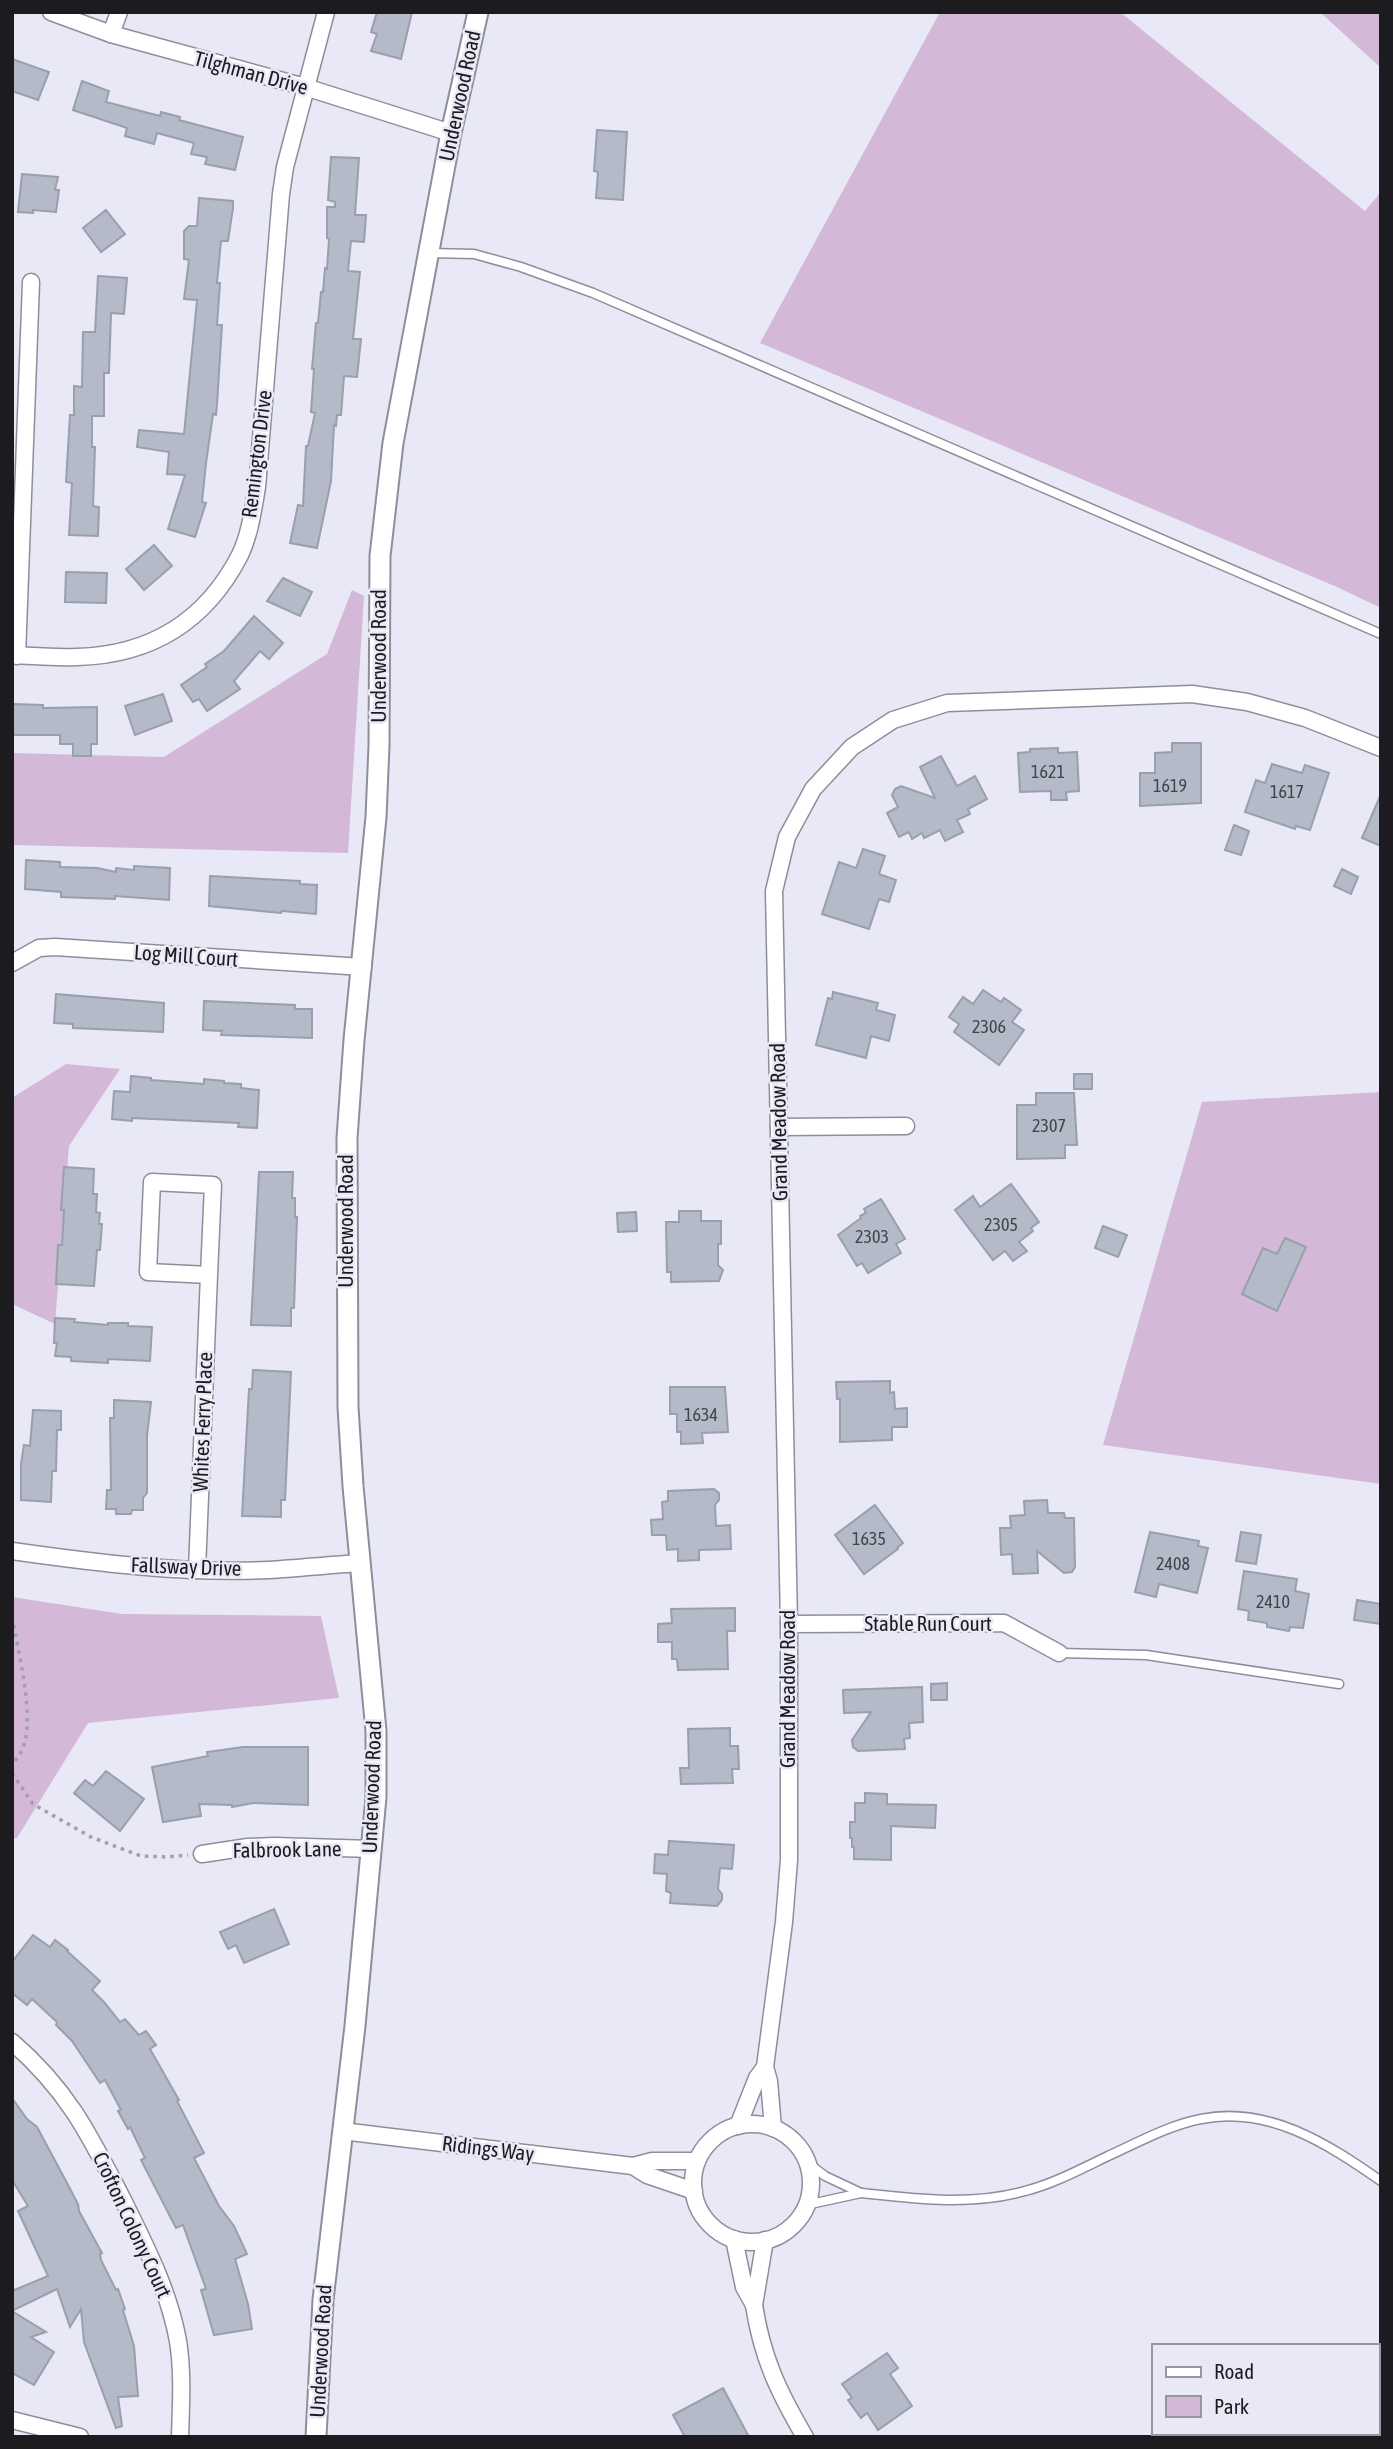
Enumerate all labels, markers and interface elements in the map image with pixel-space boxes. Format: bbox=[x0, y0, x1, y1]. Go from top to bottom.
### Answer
street label: Underwood Road bbox=[433, 28, 485, 163]
street label: Tilghman Drive bbox=[192, 45, 311, 99]
street label: Remington Drive bbox=[236, 389, 276, 519]
street label: Underwood Road bbox=[366, 589, 390, 723]
house number: 1621 bbox=[1031, 761, 1065, 782]
house number: 1619 bbox=[1153, 775, 1187, 796]
house number: 1617 bbox=[1270, 781, 1304, 802]
street label: Log Mill Court bbox=[133, 939, 239, 971]
house number: 2306 bbox=[972, 1016, 1006, 1037]
street label: Grand Meadow Road bbox=[765, 1043, 791, 1201]
house number: 2307 bbox=[1032, 1115, 1066, 1136]
street label: Underwood Road bbox=[333, 1154, 357, 1288]
house number: 2305 bbox=[984, 1214, 1018, 1235]
house number: 2303 bbox=[855, 1226, 889, 1247]
street label: Whites Ferry Place bbox=[188, 1351, 216, 1493]
house number: 1634 bbox=[684, 1404, 718, 1425]
house number: 1635 bbox=[852, 1528, 886, 1549]
street label: Fallsway Drive bbox=[130, 1552, 242, 1580]
house number: 2408 bbox=[1156, 1553, 1190, 1574]
house number: 2410 bbox=[1256, 1591, 1290, 1612]
street label: Grand Meadow Road bbox=[775, 1610, 799, 1768]
street label: Stable Run Court bbox=[864, 1611, 992, 1635]
street label: Underwood Road bbox=[357, 1720, 385, 1854]
street label: Falbrook Lane bbox=[232, 1836, 342, 1862]
street label: Ridings Way bbox=[441, 2130, 536, 2166]
street label: Crofton Colony Court bbox=[89, 2148, 177, 2301]
street label: Underwood Road bbox=[305, 2284, 335, 2418]
legend bbox=[1152, 2344, 1379, 2435]
text: Road bbox=[1214, 2359, 1254, 2383]
text: Park bbox=[1214, 2394, 1249, 2418]

